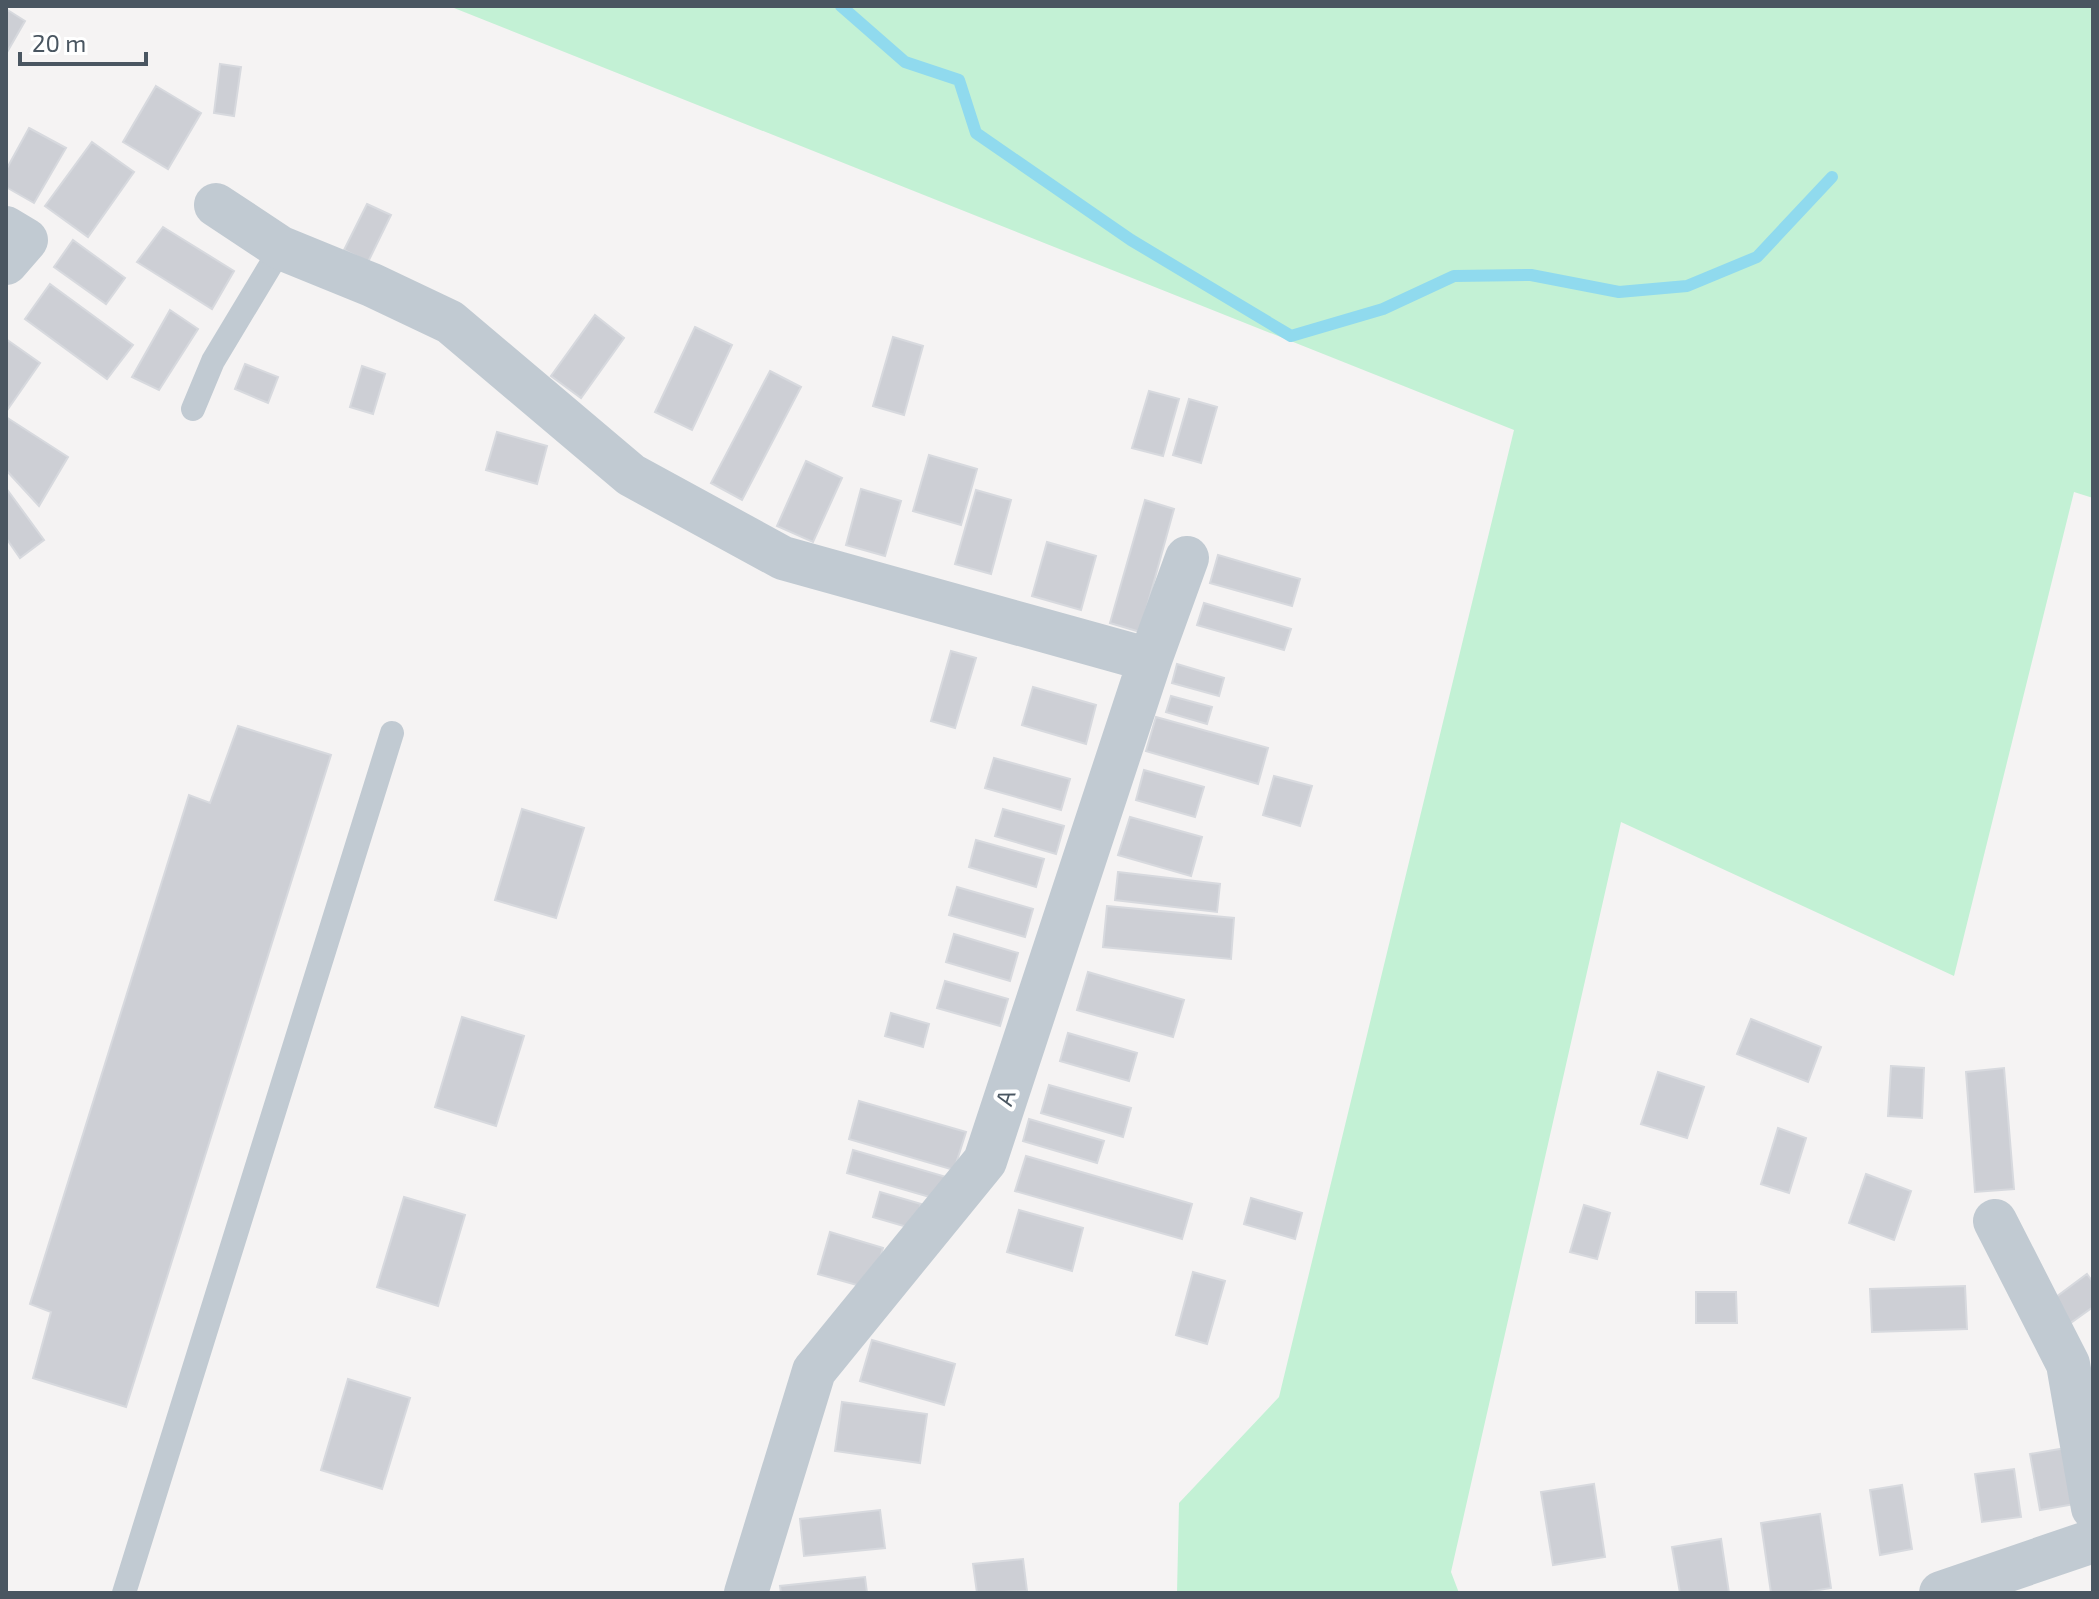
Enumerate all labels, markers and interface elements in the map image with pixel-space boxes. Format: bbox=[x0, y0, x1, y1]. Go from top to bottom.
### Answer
scale bar bbox=[20, 16, 146, 66]
text: 20 m bbox=[32, 28, 86, 57]
street label: A bbox=[988, 1086, 1021, 1109]

